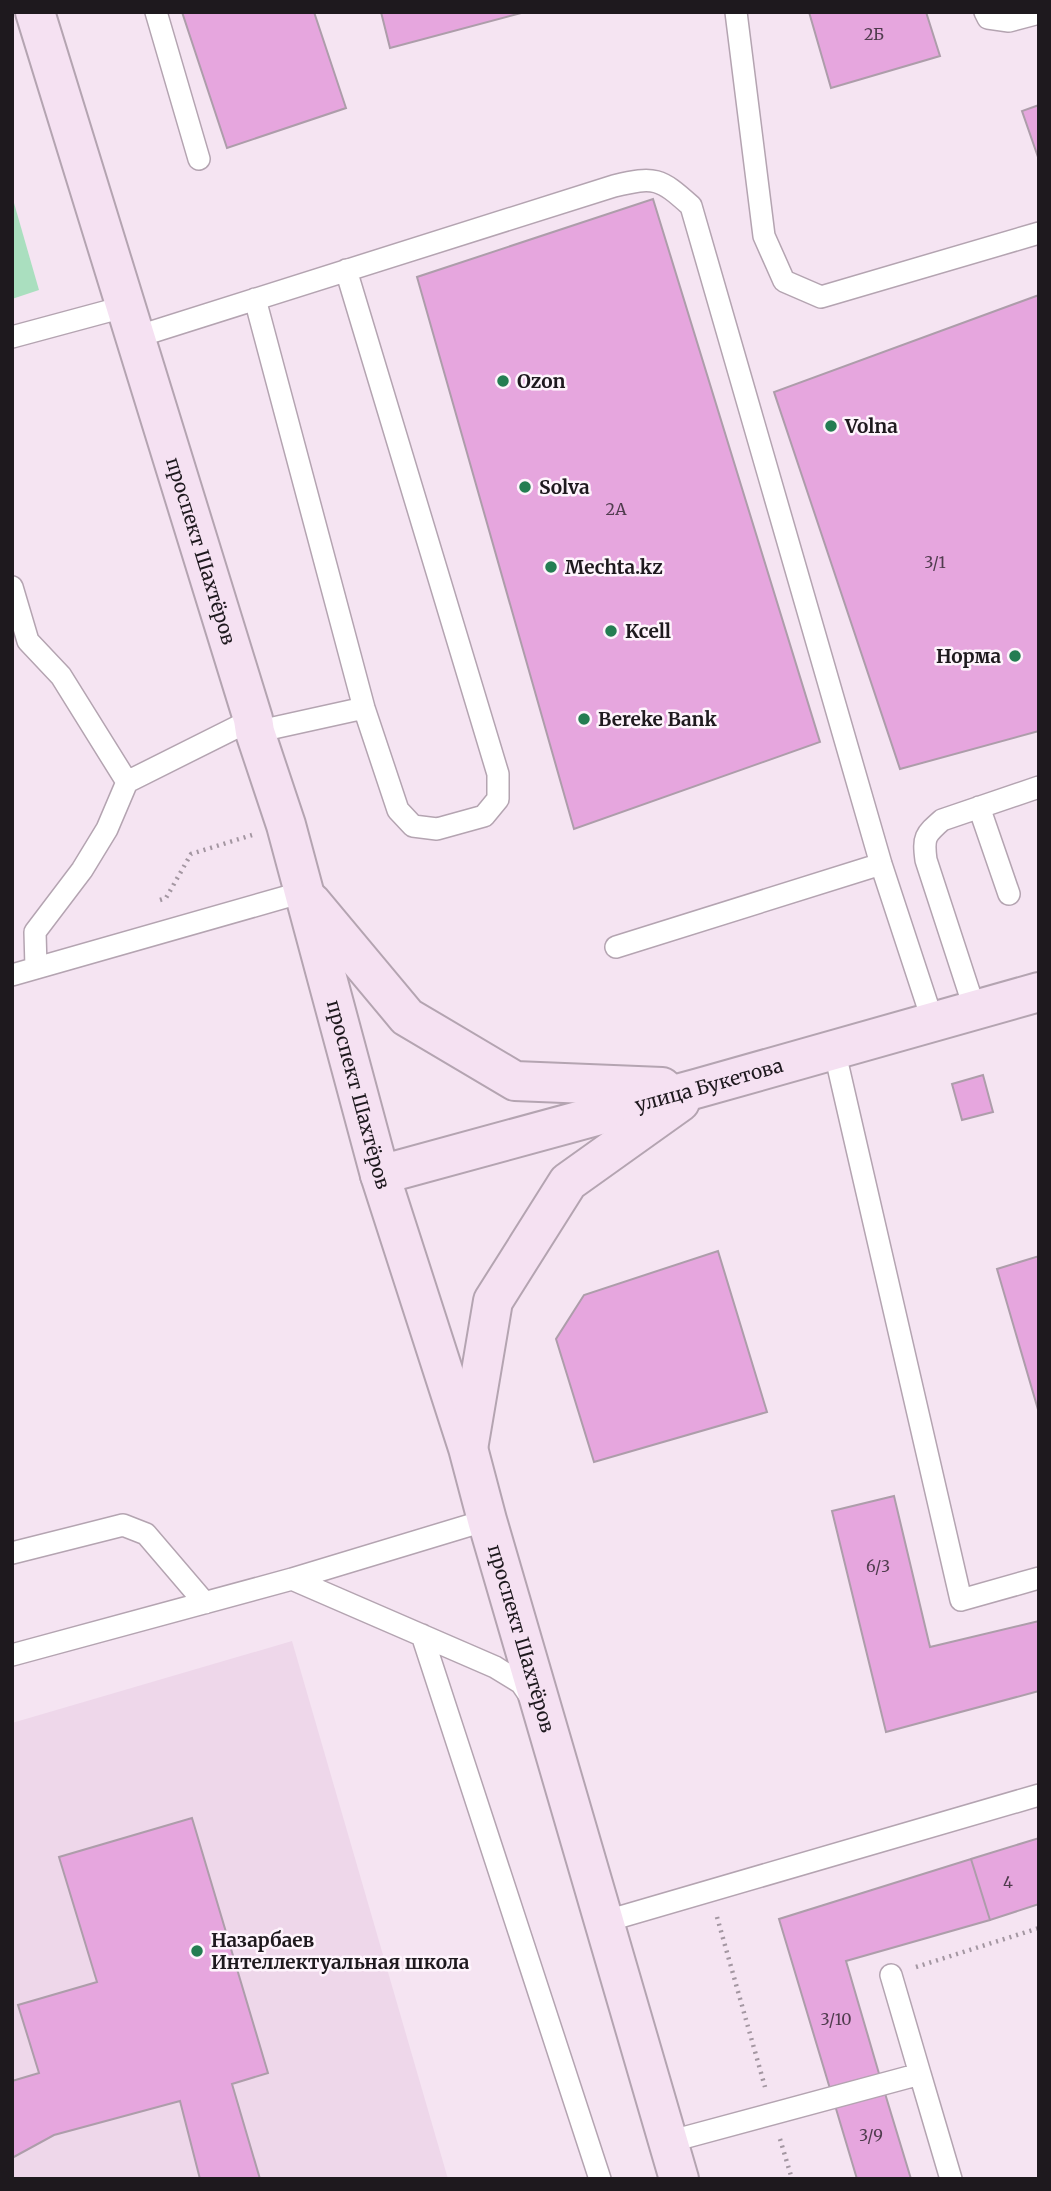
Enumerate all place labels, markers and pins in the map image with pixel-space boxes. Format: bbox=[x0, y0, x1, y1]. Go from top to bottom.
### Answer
place label: Ozon bbox=[517, 369, 566, 393]
marker: Ozon bbox=[495, 373, 511, 389]
place label: Volna bbox=[844, 414, 898, 438]
marker: Volna bbox=[823, 418, 839, 434]
place label: Solva bbox=[539, 475, 590, 499]
marker: Solva bbox=[517, 479, 533, 495]
place label: Mechta.kz bbox=[565, 555, 663, 579]
marker: Mechta.kz bbox=[543, 559, 559, 575]
place label: Kcell bbox=[625, 619, 671, 643]
marker: Kcell bbox=[603, 623, 619, 639]
place label: Норма bbox=[936, 644, 1001, 668]
marker: Норма bbox=[1007, 648, 1023, 664]
place label: Bereke Bank bbox=[598, 707, 718, 731]
marker: Bereke Bank bbox=[576, 711, 592, 727]
place label: Назарбаев Интеллектуальная школа bbox=[211, 1928, 470, 1974]
marker: Назарбаев Интеллектуальная школа bbox=[189, 1943, 205, 1959]

